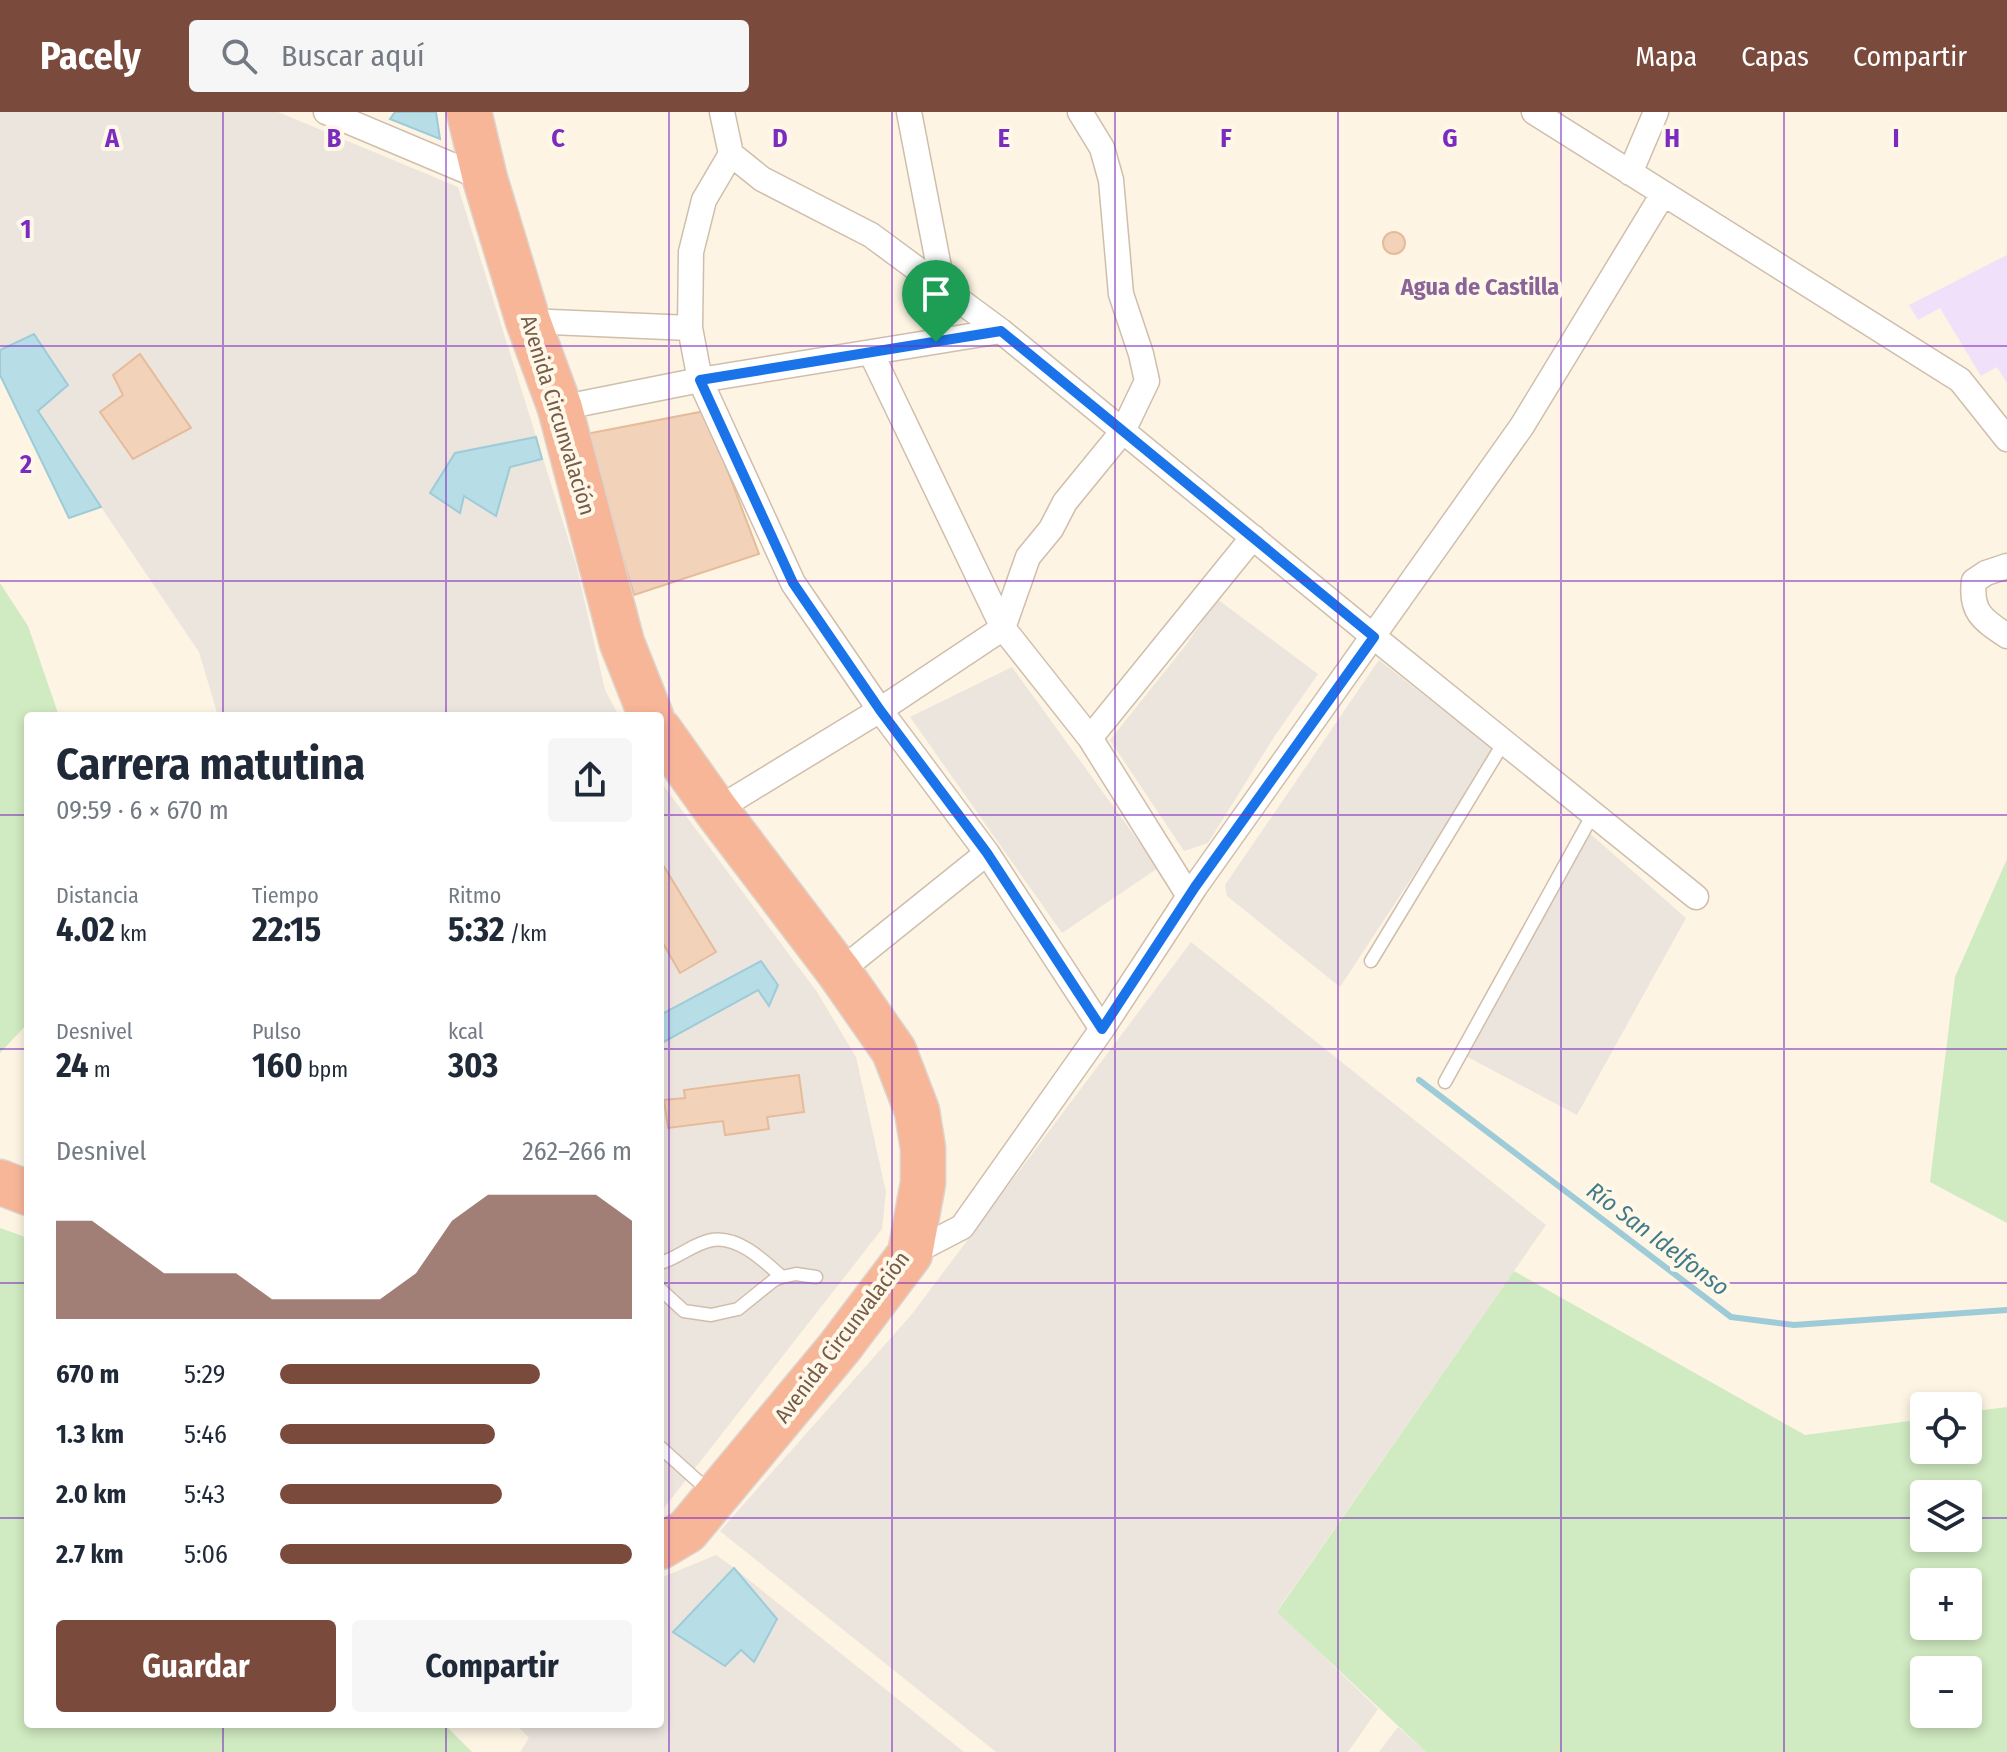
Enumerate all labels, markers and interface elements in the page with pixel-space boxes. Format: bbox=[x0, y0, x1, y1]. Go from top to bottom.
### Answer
search box bbox=[189, 20, 749, 92]
text: Pacely bbox=[40, 33, 141, 79]
icon: search bbox=[217, 34, 261, 78]
text: Buscar aquí bbox=[281, 38, 425, 74]
text: Mapa bbox=[1635, 40, 1697, 73]
text: Capas bbox=[1741, 40, 1809, 73]
text: Compartir bbox=[1853, 40, 1967, 73]
text: A bbox=[104, 123, 120, 154]
text: B bbox=[327, 123, 342, 154]
text: C bbox=[551, 123, 565, 154]
text: D bbox=[772, 123, 788, 154]
text: E bbox=[998, 123, 1010, 154]
text: F bbox=[1220, 123, 1232, 154]
text: G bbox=[1442, 123, 1458, 154]
text: H bbox=[1664, 123, 1680, 154]
text: I bbox=[1893, 123, 1900, 154]
text: 1 bbox=[21, 214, 32, 245]
pin bbox=[902, 260, 970, 342]
icon: arrive bbox=[914, 272, 958, 316]
district label: Agua de Castilla bbox=[1400, 273, 1559, 301]
street label: Avenida Circunvalación bbox=[515, 312, 601, 518]
text: 2 bbox=[19, 449, 32, 480]
text: Carrera matutina bbox=[56, 738, 365, 791]
button: share bbox=[548, 738, 632, 822]
text: 09:59 · 6 × 670 m bbox=[56, 795, 229, 826]
text: Distancia bbox=[56, 882, 139, 909]
text: Tiempo bbox=[252, 882, 319, 909]
text: Ritmo bbox=[448, 882, 501, 909]
text: 4.02 bbox=[56, 909, 115, 950]
text: 22:15 bbox=[252, 909, 321, 950]
text: 5:32 bbox=[448, 909, 505, 950]
text: km bbox=[115, 920, 147, 947]
text: /km bbox=[505, 920, 547, 947]
text: Desnivel bbox=[56, 1018, 133, 1045]
text: Pulso bbox=[252, 1018, 301, 1045]
text: kcal bbox=[448, 1018, 484, 1045]
text: 24 bbox=[56, 1045, 89, 1086]
text: 160 bbox=[252, 1045, 303, 1086]
text: 303 bbox=[448, 1045, 498, 1086]
text: m bbox=[89, 1056, 111, 1083]
text: bpm bbox=[303, 1056, 348, 1083]
text: Desnivel bbox=[56, 1136, 146, 1167]
text: 262–266 m bbox=[522, 1136, 632, 1167]
water label: Río San Idelfonso bbox=[1581, 1176, 1735, 1302]
street label: Avenida Circunvalación bbox=[769, 1246, 915, 1428]
text: 670 m bbox=[56, 1359, 119, 1390]
text: 5:29 bbox=[184, 1359, 225, 1390]
map controls bbox=[1910, 1392, 1982, 1728]
button: locate bbox=[1910, 1392, 1982, 1464]
text: 1.3 km bbox=[56, 1419, 124, 1450]
text: 5:46 bbox=[184, 1419, 227, 1450]
text: 2.0 km bbox=[56, 1479, 126, 1510]
text: 5:43 bbox=[184, 1479, 225, 1510]
button: layers bbox=[1910, 1480, 1982, 1552]
text: 2.7 km bbox=[56, 1539, 124, 1570]
text: 5:06 bbox=[184, 1539, 228, 1570]
button: + bbox=[1910, 1568, 1982, 1640]
button: Guardar bbox=[56, 1620, 336, 1712]
button: Compartir bbox=[352, 1620, 632, 1712]
button: − bbox=[1910, 1656, 1982, 1728]

